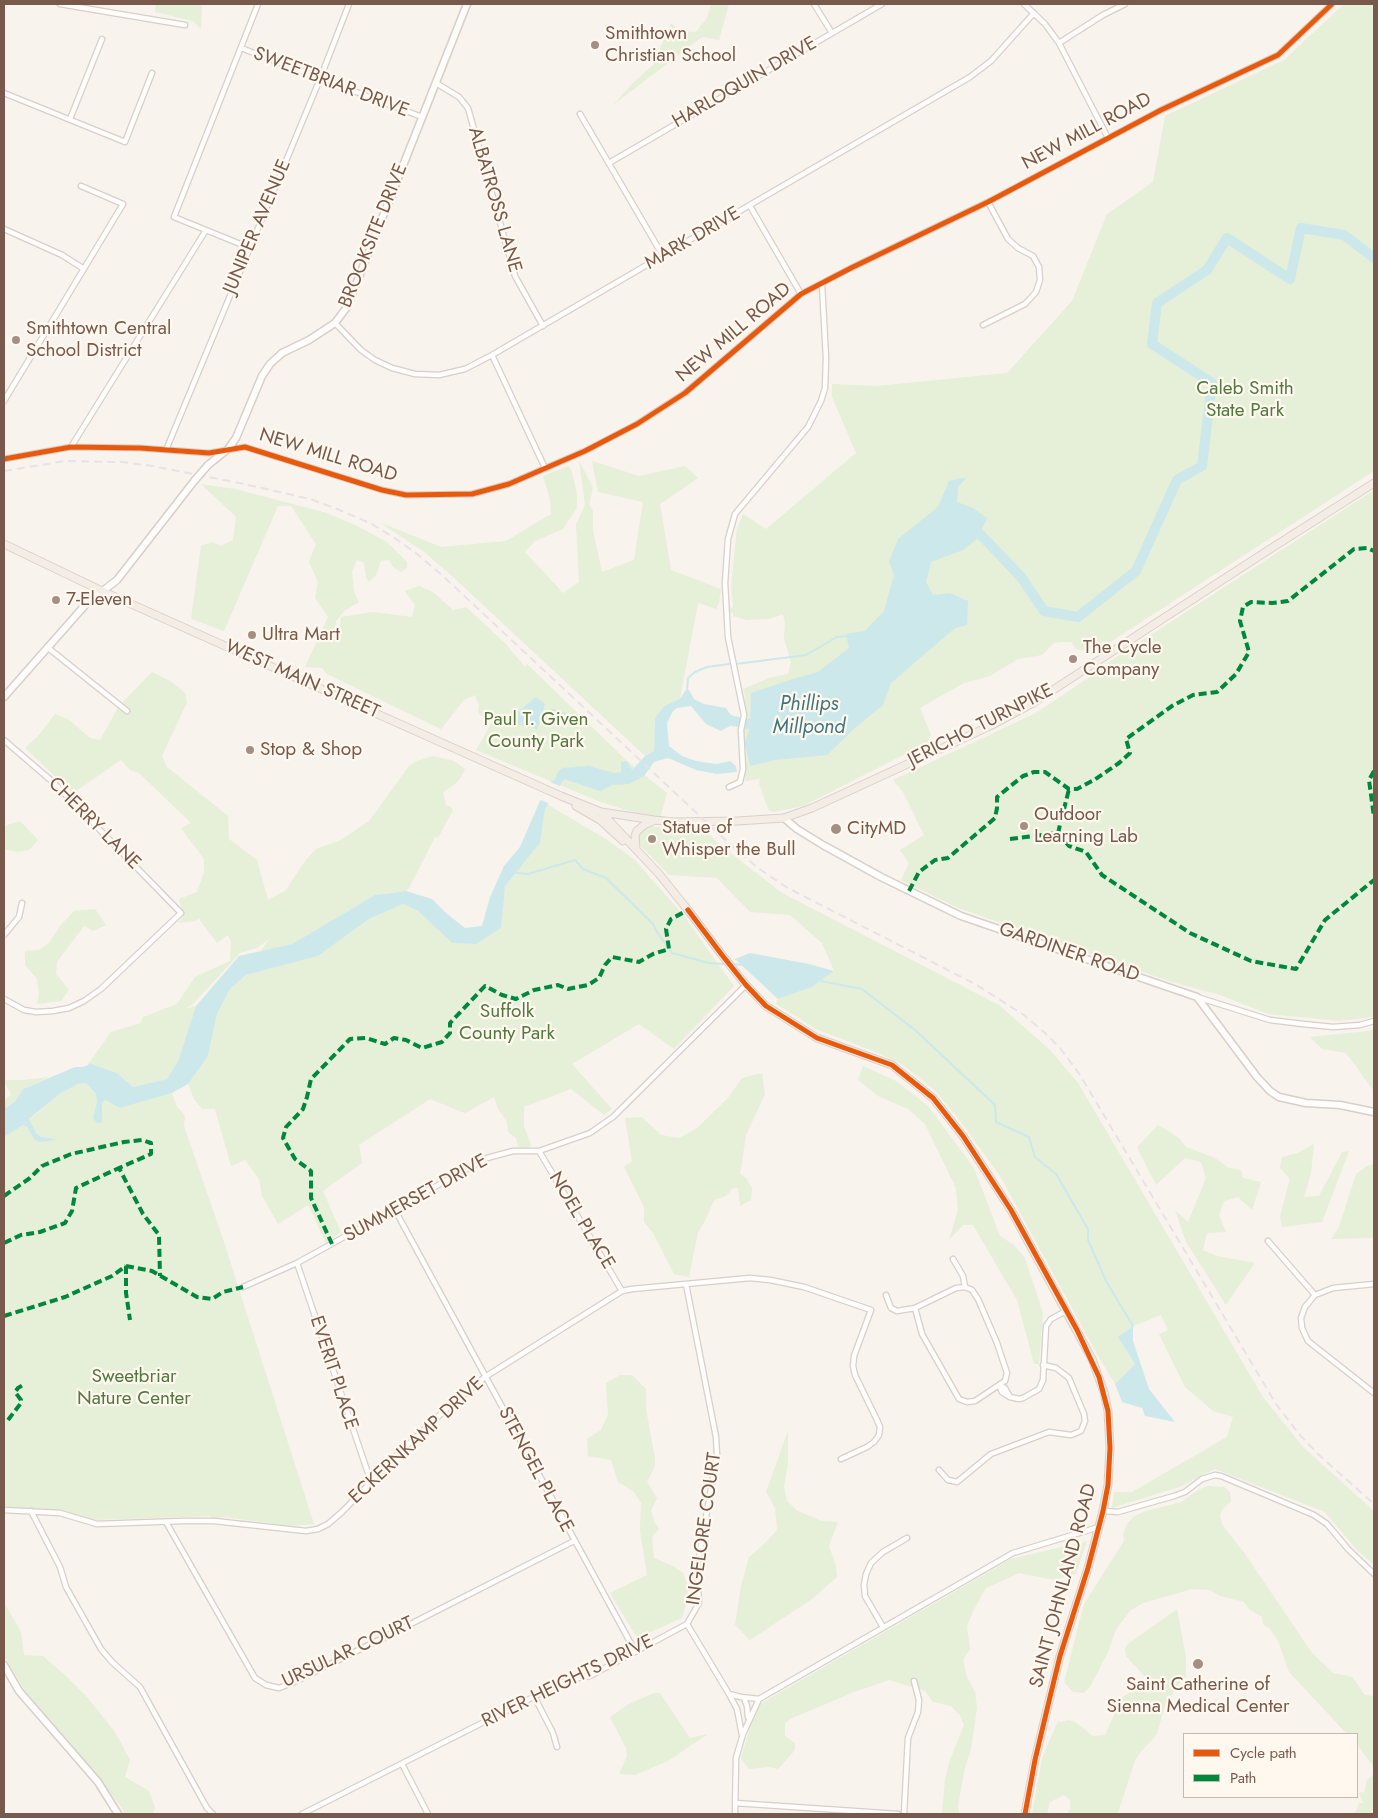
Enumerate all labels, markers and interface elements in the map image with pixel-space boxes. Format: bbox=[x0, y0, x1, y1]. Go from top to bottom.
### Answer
place label: Smithtown Christian School bbox=[605, 23, 736, 67]
street label: HARLOQUIN DRIVE bbox=[669, 32, 821, 134]
marker: Smithtown Christian School bbox=[589, 39, 601, 51]
street label: SWEETBRIAR DRIVE bbox=[250, 43, 412, 123]
street label: NEW MILL ROAD bbox=[1018, 88, 1156, 176]
street label: ALBATROSS LANE bbox=[462, 125, 526, 275]
street label: JUNIPER AVENUE bbox=[219, 156, 297, 298]
street label: BROOKSITE DRIVE bbox=[335, 161, 413, 311]
street label: MARK DRIVE bbox=[641, 203, 745, 275]
street label: NEW MILL ROAD bbox=[672, 278, 796, 388]
place label: Smithtown Central School District bbox=[26, 318, 171, 362]
marker: Smithtown Central School District bbox=[10, 334, 22, 346]
park label: Caleb Smith State Park bbox=[1196, 378, 1294, 422]
street label: NEW MILL ROAD bbox=[256, 424, 400, 488]
place label: 7-Eleven bbox=[66, 589, 132, 611]
marker: 7-Eleven bbox=[50, 594, 62, 606]
place label: Ultra Mart bbox=[262, 624, 340, 646]
marker: Ultra Mart bbox=[246, 629, 258, 641]
street label: WEST MAIN STREET bbox=[221, 636, 383, 724]
place label: The Cycle Company bbox=[1083, 637, 1162, 681]
marker: The Cycle Company bbox=[1067, 653, 1079, 665]
street label: JERICHO TURNPIKE bbox=[905, 680, 1057, 772]
water label: Phillips Millpond bbox=[773, 693, 845, 740]
park label: Paul T. Given County Park bbox=[484, 709, 588, 753]
place label: Stop & Shop bbox=[260, 739, 362, 761]
marker: Stop & Shop bbox=[244, 744, 256, 756]
street label: CHERRY LANE bbox=[43, 773, 145, 875]
place label: Outdoor Learning Lab bbox=[1034, 804, 1138, 848]
place label: Statue of Whisper the Bull bbox=[662, 817, 796, 861]
place label: CityMD bbox=[847, 818, 906, 840]
marker: Outdoor Learning Lab bbox=[1018, 820, 1030, 832]
marker: CityMD bbox=[829, 822, 843, 836]
marker: Statue of Whisper the Bull bbox=[646, 833, 658, 845]
street label: GARDINER ROAD bbox=[996, 918, 1142, 988]
park label: Suffolk County Park bbox=[459, 1001, 555, 1045]
street label: SUMMERSET DRIVE bbox=[340, 1150, 492, 1248]
street label: NOEL PLACE bbox=[543, 1168, 619, 1274]
street label: EVERIT PLACE bbox=[304, 1313, 362, 1433]
park label: Sweetbriar Nature Center bbox=[77, 1366, 191, 1410]
street label: ECKERNKAMP DRIVE bbox=[345, 1373, 489, 1509]
street label: STENGEL PLACE bbox=[492, 1403, 578, 1537]
street label: INGELORE COURT bbox=[683, 1451, 727, 1607]
street label: SAINT JOHNLAND ROAD bbox=[1026, 1481, 1102, 1691]
street label: URSULAR COURT bbox=[279, 1613, 417, 1693]
street label: RIVER HEIGHTS DRIVE bbox=[479, 1631, 657, 1733]
marker: Saint Catherine of Sienna Medical Center bbox=[1191, 1657, 1205, 1671]
place label: Saint Catherine of Sienna Medical Center bbox=[1107, 1674, 1289, 1718]
legend bbox=[1183, 1733, 1358, 1798]
text: Cycle path bbox=[1230, 1742, 1297, 1764]
text: Path bbox=[1230, 1767, 1256, 1789]

